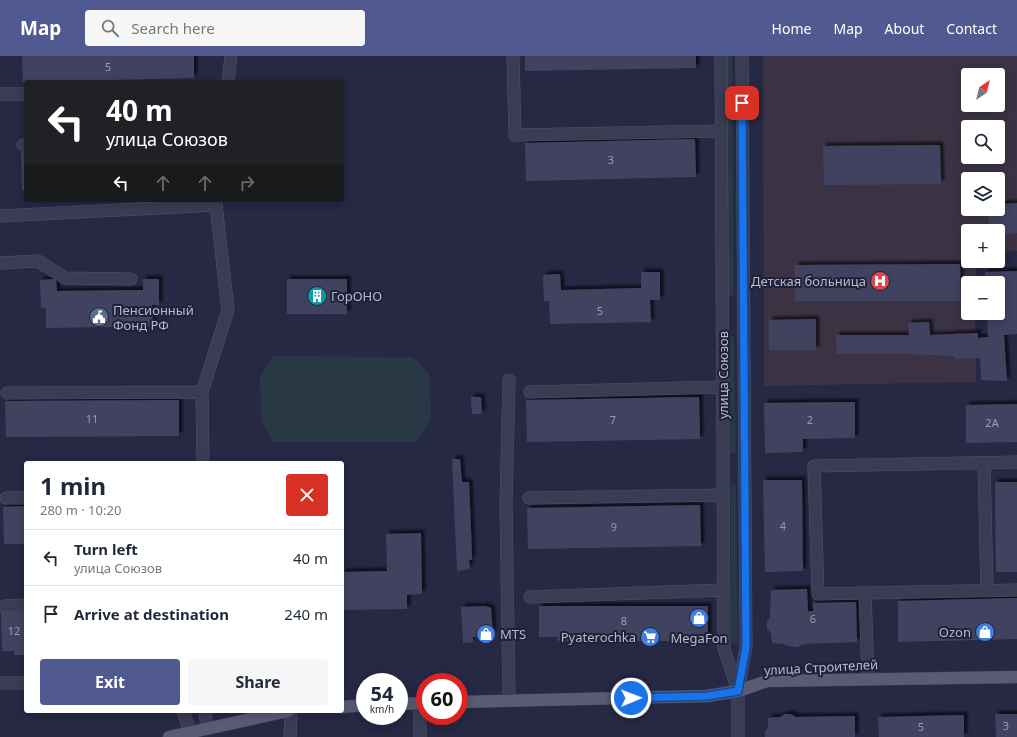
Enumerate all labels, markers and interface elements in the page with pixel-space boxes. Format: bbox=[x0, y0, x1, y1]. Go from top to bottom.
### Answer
search box bbox=[85, 10, 365, 46]
text: Map bbox=[20, 15, 61, 41]
icon: search bbox=[99, 17, 121, 39]
text: Search here bbox=[131, 18, 215, 38]
text: Home bbox=[772, 19, 811, 38]
text: Map bbox=[833, 19, 863, 38]
text: About bbox=[885, 19, 924, 38]
text: Contact bbox=[946, 19, 997, 38]
house number: 5 bbox=[105, 59, 111, 74]
north arrow bbox=[961, 68, 1005, 112]
map controls bbox=[961, 68, 1005, 320]
pin bbox=[725, 86, 759, 120]
text: 40 m bbox=[106, 91, 173, 129]
icon: arrive bbox=[731, 92, 753, 114]
icon: left bbox=[40, 96, 92, 148]
button: search bbox=[961, 120, 1005, 164]
text: улица Союзов bbox=[106, 127, 228, 151]
house number: 3 bbox=[608, 152, 614, 167]
icon: left bbox=[110, 172, 132, 194]
icon: ahead bbox=[152, 172, 174, 194]
icon: ahead bbox=[194, 172, 216, 194]
icon: right bbox=[236, 172, 258, 194]
button: layers bbox=[961, 172, 1005, 216]
button: + bbox=[961, 224, 1005, 268]
hospital icon: Детская больница bbox=[869, 270, 891, 292]
place label: Детская больница bbox=[751, 272, 866, 290]
button: − bbox=[961, 276, 1005, 320]
building icon: ГорОНО bbox=[306, 285, 328, 307]
place label: ГорОНО bbox=[331, 287, 382, 305]
place label: Пенсионный Фонд РФ bbox=[113, 301, 194, 334]
house number: 5 bbox=[597, 303, 603, 318]
public building icon: Пенсионный Фонд РФ bbox=[88, 306, 110, 328]
street label: улица Союзов bbox=[714, 331, 732, 419]
house number: 11 bbox=[86, 411, 98, 426]
house number: 7 bbox=[610, 412, 616, 427]
house number: 2 bbox=[807, 412, 813, 427]
house number: 2А bbox=[985, 415, 1000, 430]
text: 1 min bbox=[40, 469, 106, 502]
button: close bbox=[286, 474, 328, 516]
text: 280 m · 10:20 bbox=[40, 501, 121, 519]
house number: 4 bbox=[780, 518, 787, 533]
house number: 9 bbox=[611, 519, 617, 534]
text: Turn left bbox=[74, 539, 138, 559]
icon: left bbox=[40, 547, 62, 569]
text: 40 m bbox=[293, 548, 328, 568]
text: улица Союзов bbox=[74, 559, 162, 577]
icon: arrive bbox=[40, 603, 62, 625]
text: Arrive at destination bbox=[74, 604, 229, 624]
text: 240 m bbox=[284, 604, 328, 624]
shop icon: MegaFon bbox=[688, 607, 710, 629]
house number: 6 bbox=[810, 611, 816, 626]
house number: 8 bbox=[621, 613, 627, 628]
shop icon: Ozon bbox=[974, 621, 996, 643]
house number: 12 bbox=[8, 623, 20, 638]
shop icon: MTS bbox=[475, 623, 497, 645]
place label: Ozon bbox=[939, 623, 971, 641]
place label: MTS bbox=[500, 625, 526, 643]
supermarket icon: Pyaterochka bbox=[639, 626, 661, 648]
place label: Pyaterochka bbox=[561, 628, 636, 646]
place label: MegaFon bbox=[670, 629, 728, 647]
street label: улица Строителей bbox=[763, 655, 879, 679]
button: Exit bbox=[40, 659, 180, 705]
button: Share bbox=[188, 659, 328, 705]
speed limit sign: 60 bbox=[416, 673, 468, 725]
position arrow bbox=[610, 677, 652, 719]
text: 54 bbox=[371, 680, 393, 707]
text: km/h bbox=[370, 702, 394, 716]
house number: 3 bbox=[1003, 718, 1009, 733]
house number: 5 bbox=[918, 719, 924, 734]

